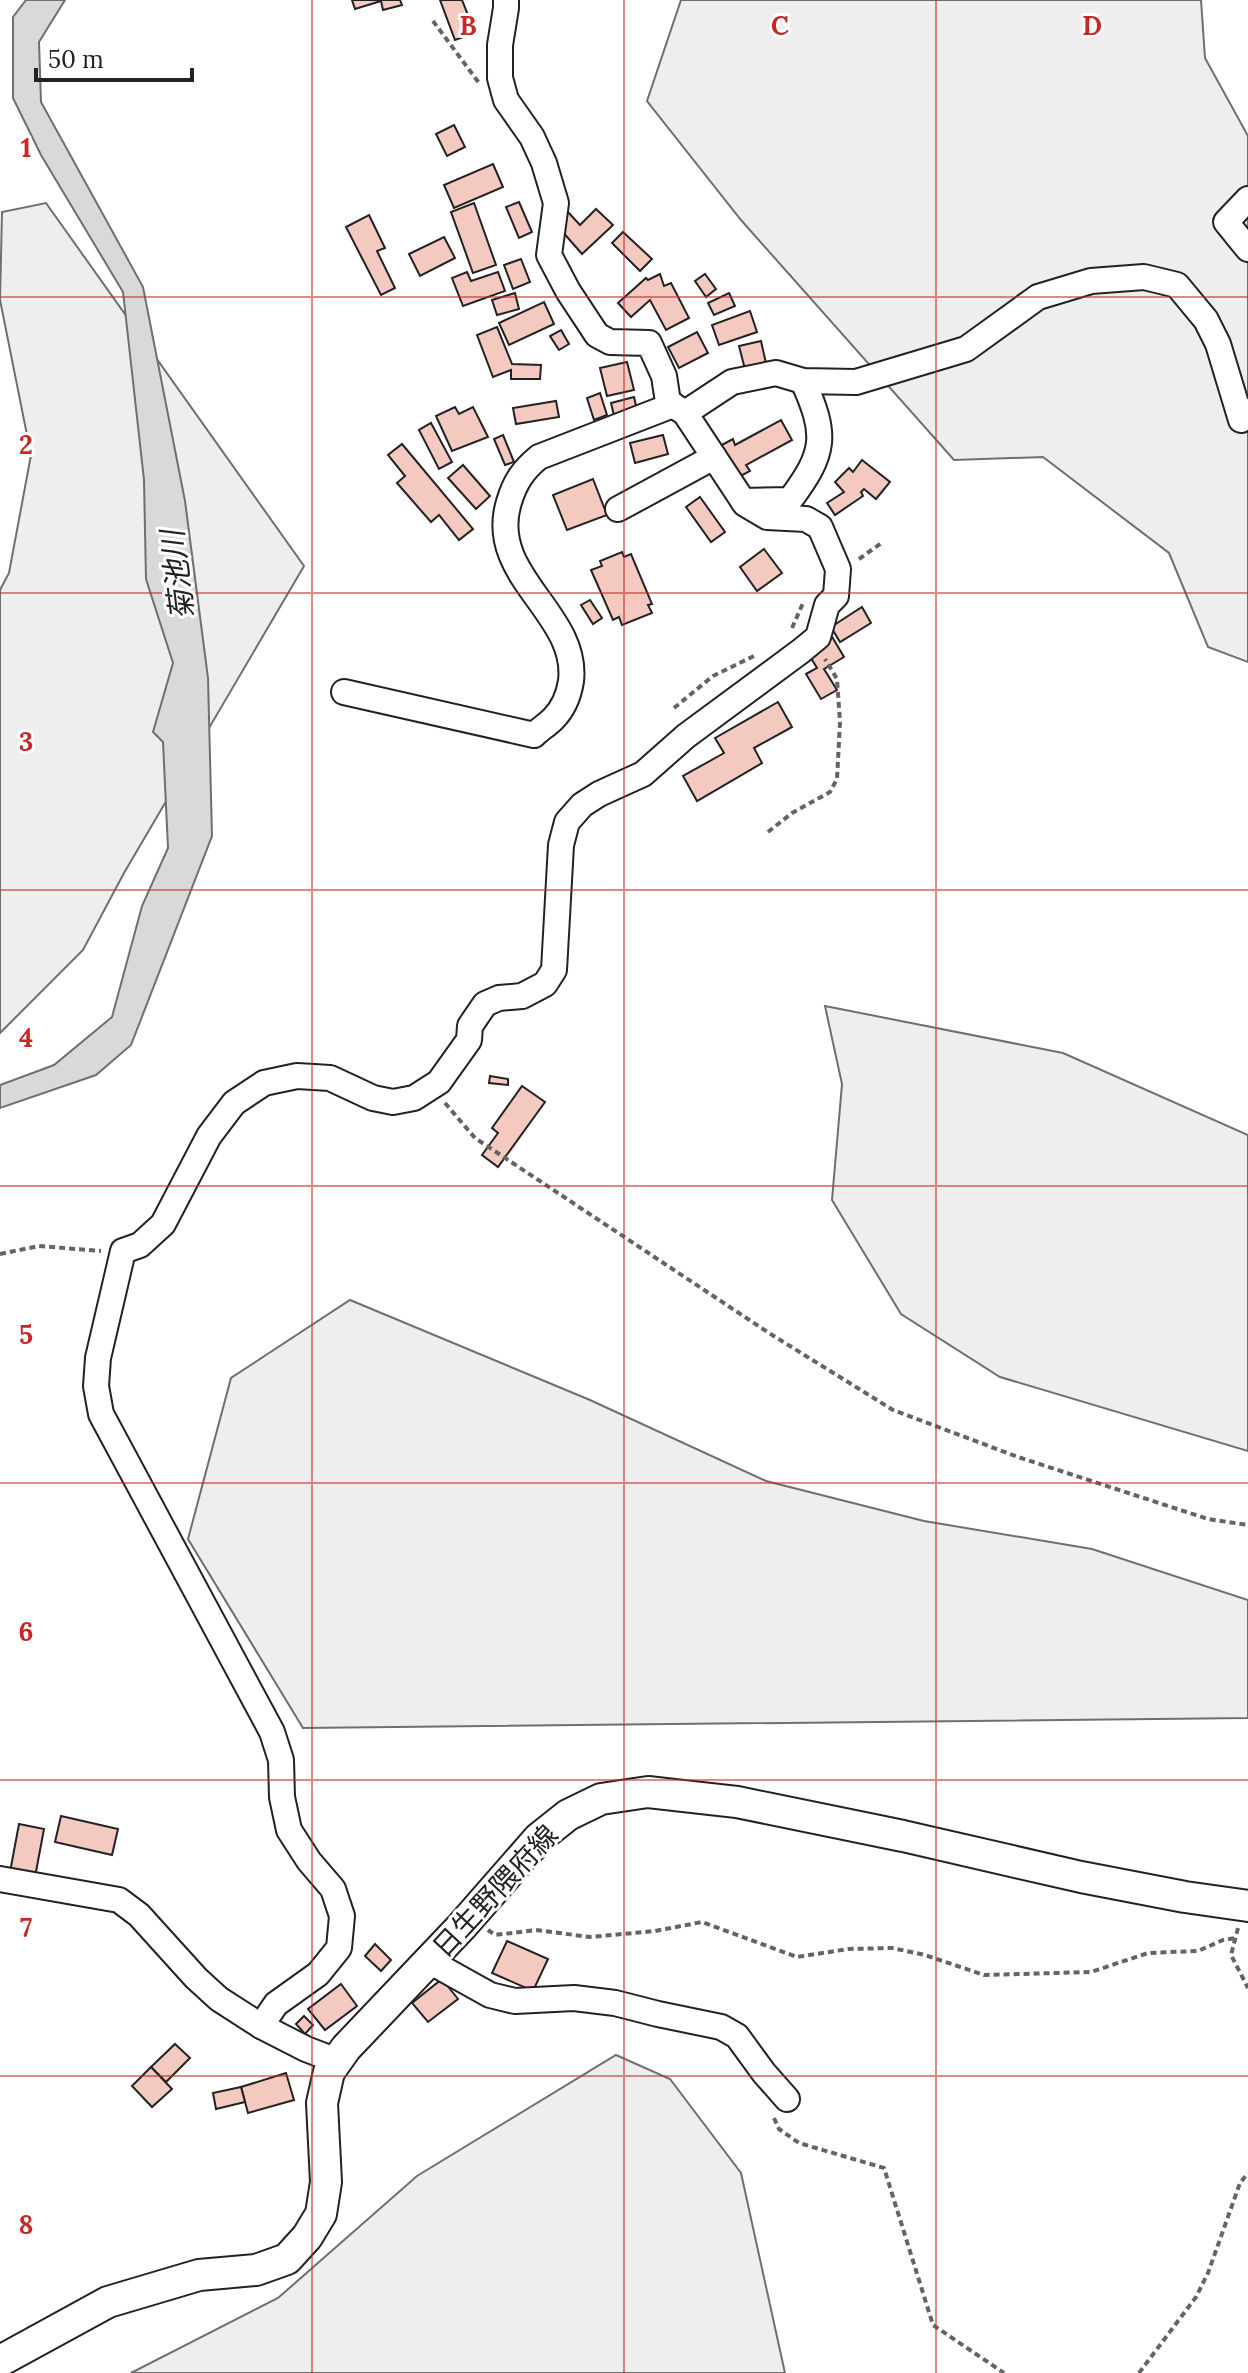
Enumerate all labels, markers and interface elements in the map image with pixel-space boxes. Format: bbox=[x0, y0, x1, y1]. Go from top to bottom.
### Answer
text: B bbox=[459, 9, 477, 42]
text: C bbox=[771, 9, 789, 42]
text: D bbox=[1082, 9, 1102, 42]
scale bar bbox=[36, 32, 192, 82]
text: 50 m bbox=[48, 44, 104, 75]
text: 1 bbox=[21, 131, 31, 164]
text: 2 bbox=[19, 428, 33, 461]
water label: 菊池川 bbox=[152, 525, 201, 622]
text: 3 bbox=[19, 725, 33, 758]
text: 4 bbox=[19, 1021, 33, 1054]
text: 5 bbox=[19, 1318, 33, 1351]
text: 6 bbox=[19, 1615, 33, 1648]
street label: 日生野隈府線 bbox=[425, 1817, 565, 1965]
text: 7 bbox=[20, 1911, 32, 1944]
text: 8 bbox=[19, 2208, 33, 2241]

